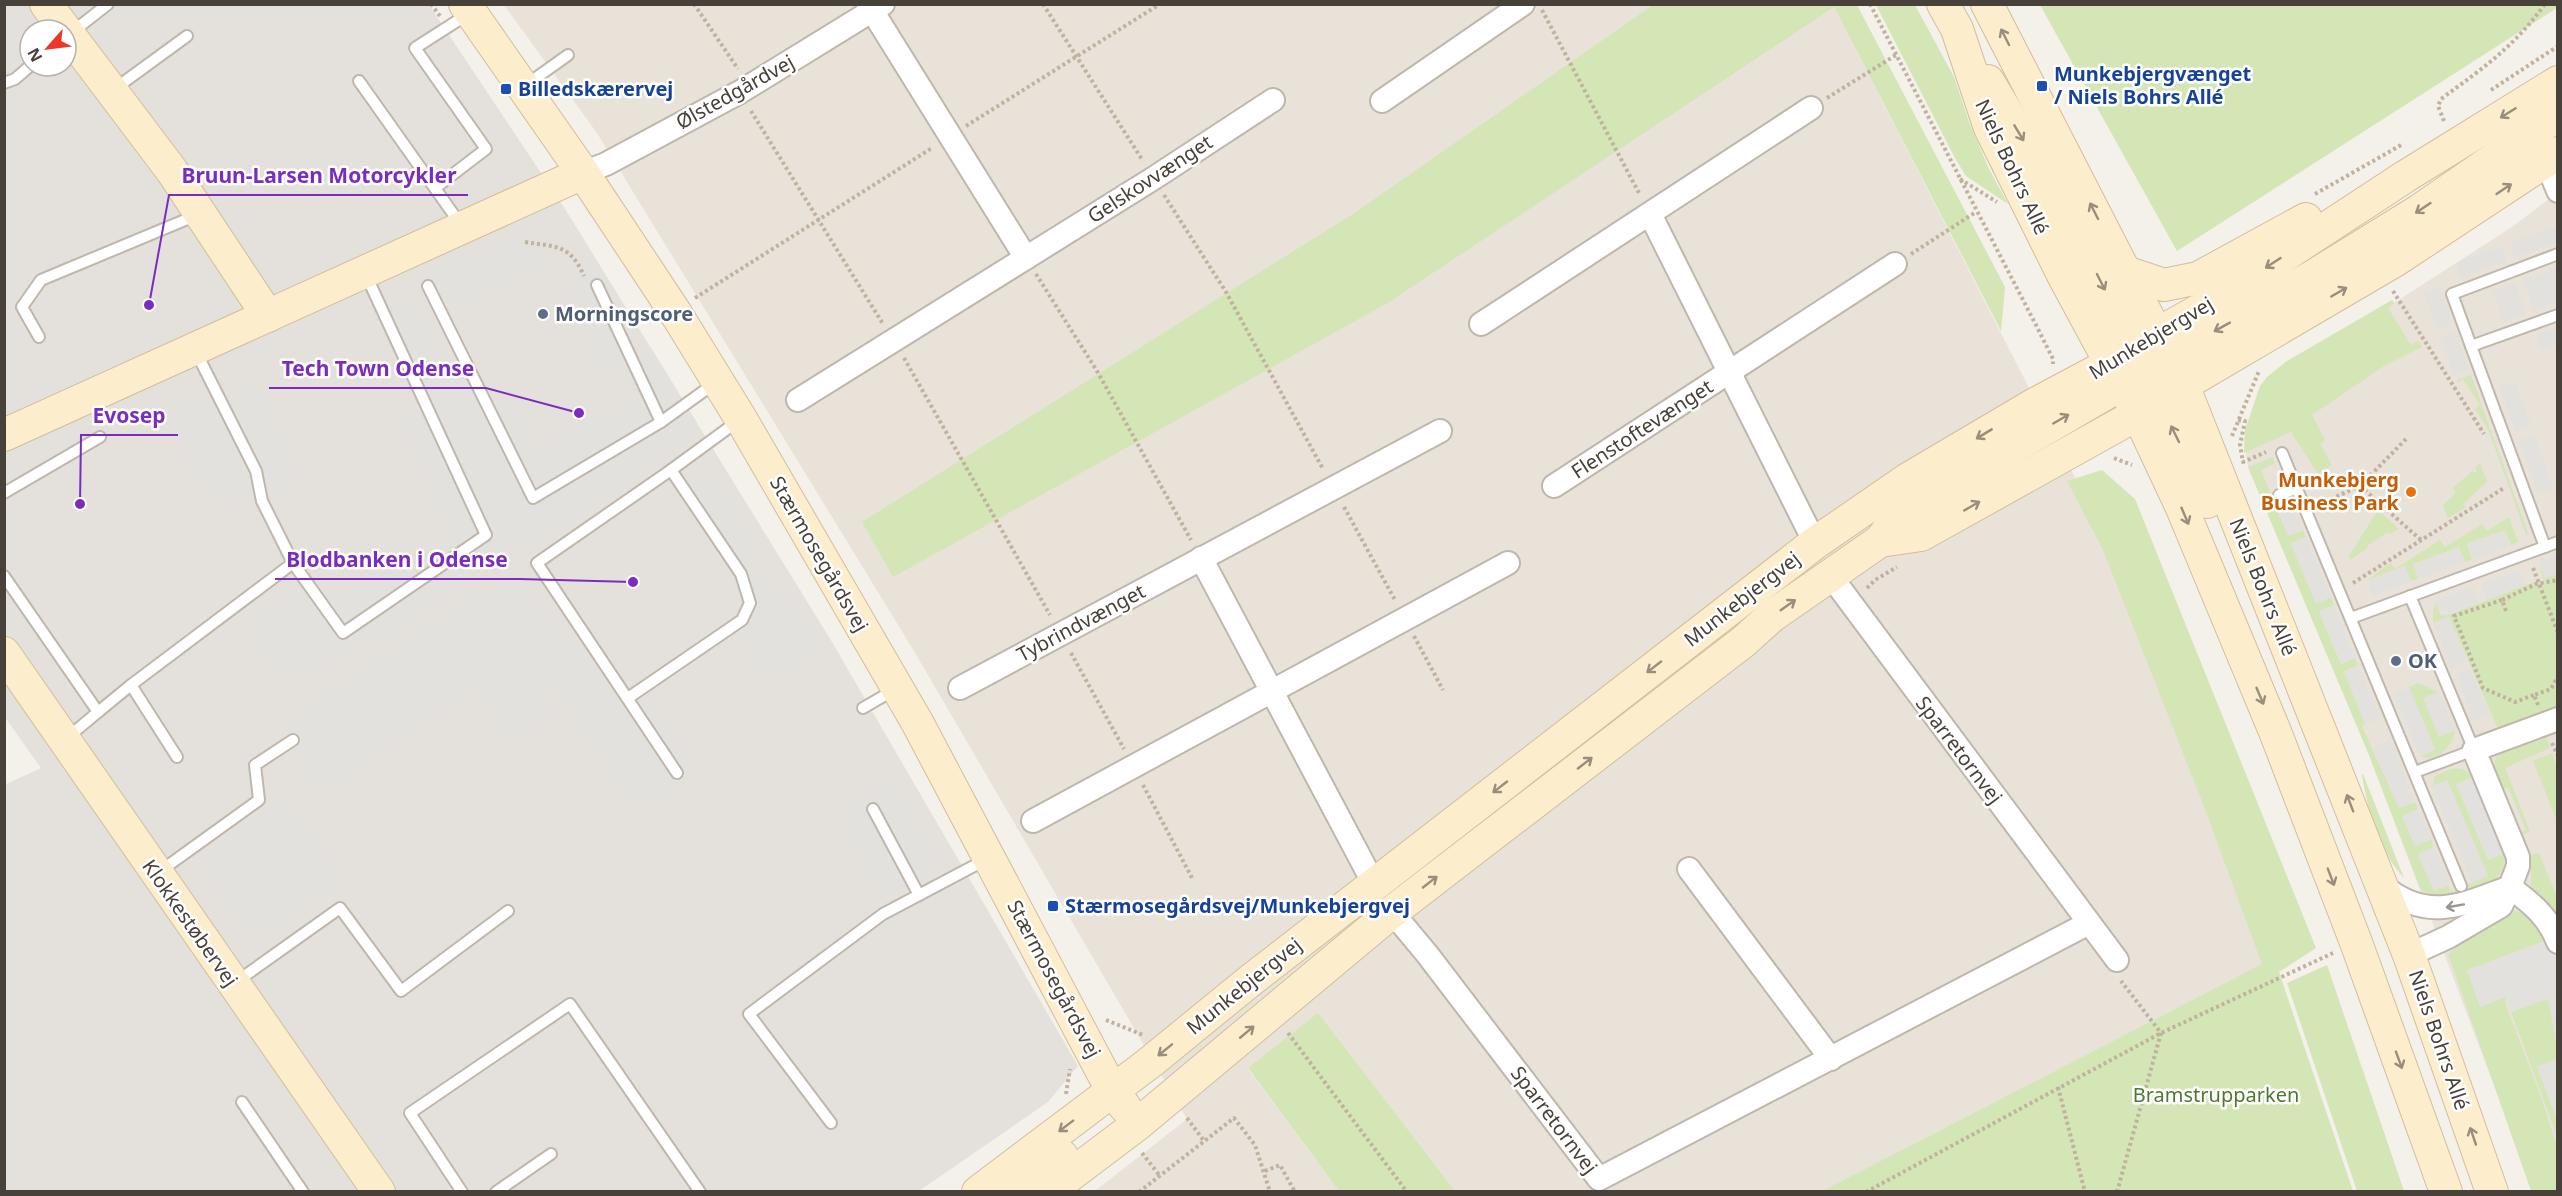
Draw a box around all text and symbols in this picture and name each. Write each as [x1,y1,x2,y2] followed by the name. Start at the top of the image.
[18,18,78,78] north arrow
[1998,29,2010,47] one-way arrow
[22,44,48,66] text: N
[671,48,799,135] street label: Ølstedgårdvej
[2054,60,2251,110] place label: Munkebjergvænget / Niels Bohrs Allé
[518,75,673,102] place label: Billedskærervej
[2035,79,2049,93] marker: Munkebjergvænget / Niels Bohrs Allé
[499,82,513,96] marker: Billedskærervej
[1969,95,2056,239] street label: Niels Bohrs Allé
[2500,108,2517,120] one-way arrow
[2013,124,2025,141] one-way arrow
[1082,128,1217,229] street label: Gelskovvænget
[169,156,468,195] callout: Bruun-Larsen Motorcykler
[181,161,457,189] text: Bruun-Larsen Motorcykler
[2495,183,2512,195] one-way arrow
[2087,202,2099,220] one-way arrow
[2415,202,2432,214] one-way arrow
[2265,257,2281,269] one-way arrow
[2096,273,2107,291] one-way arrow
[2330,286,2347,298] one-way arrow
[2084,290,2218,385] street label: Munkebjergvej
[555,300,693,327] place label: Morningscore
[536,307,550,321] marker: Morningscore
[2214,321,2231,333] one-way arrow
[269,349,486,388] callout: Tech Town Odense
[282,354,474,382] text: Tech Town Odense
[1566,373,1718,484] street label: Flenstoftevænget
[81,396,178,435] callout: Evosep
[92,401,166,429] text: Evosep
[2052,413,2069,425] one-way arrow
[2168,425,2180,443] one-way arrow
[1976,428,1993,440] one-way arrow
[2261,466,2400,516] place label: Munkebjerg Business Park
[764,471,875,636] street label: Stærmosegårdsvej
[2404,485,2418,499] marker: Munkebjerg Business Park
[1963,500,1980,512] one-way arrow
[2180,506,2191,524] one-way arrow
[2224,514,2303,660] street label: Niels Bohrs Allé
[275,540,520,579] callout: Blodbanken i Odense
[286,545,508,573] text: Blodbanken i Odense
[1678,545,1805,653] street label: Munkebjergvej
[1012,577,1150,668] street label: Tybrindvænget
[1780,598,1796,611] one-way arrow
[2408,647,2438,674] place label: OK
[2389,654,2403,668] marker: OK
[1646,661,1662,674] one-way arrow
[2255,686,2266,704] one-way arrow
[1910,690,2009,809] street label: Sparretornvej
[1577,757,1593,770] one-way arrow
[1492,780,1508,793] one-way arrow
[2344,794,2355,812] one-way arrow
[136,854,244,992] street label: Klokkestøbervej
[2326,868,2337,886] one-way arrow
[1422,876,1438,889] one-way arrow
[1065,892,1410,919] place label: Stærmosegårdsvej/Munkebjergvej
[1001,895,1108,1062] street label: Stærmosegårdsvej
[1046,899,1060,913] marker: Stærmosegårdsvej/Munkebjergvej
[2446,901,2466,912] one-way arrow
[1181,931,1307,1040] street label: Munkebjergvej
[2403,966,2476,1113] street label: Niels Bohrs Allé
[1239,1025,1254,1039] one-way arrow
[1158,1043,1173,1057] one-way arrow
[2395,1050,2406,1069] one-way arrow
[1505,1060,1604,1179] street label: Sparretornvej
[2133,1081,2299,1108] park label: Bramstrupparken
[1058,1119,1074,1132] one-way arrow
[2466,1127,2477,1146] one-way arrow

